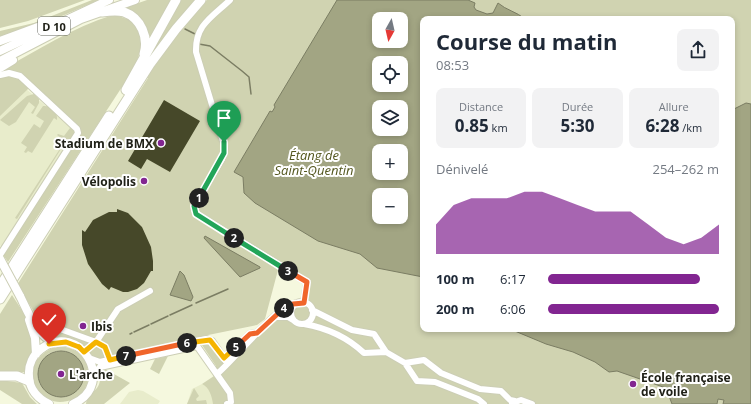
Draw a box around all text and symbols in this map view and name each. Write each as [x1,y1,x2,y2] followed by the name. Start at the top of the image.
[372,12,408,48] north arrow
[372,12,408,224] map controls
[38,17,70,35] road number: D 10
[436,26,617,56] text: Course du matin
[677,29,719,71] button: share
[372,56,408,92] button: locate
[436,56,469,74] text: 08:53
[459,99,503,114] text: Distance
[562,99,593,114] text: Durée
[659,99,689,114] text: Allure
[372,100,408,136] button: layers
[207,101,241,142] pin
[213,107,235,129] icon: arrive
[455,114,489,137] text: 0.85
[560,114,595,137] text: 5:30
[645,114,679,137] text: 6:28
[489,120,508,135] text: km
[679,120,702,135] text: /km
[55,135,153,152] place label: Stadium de BMX
[156,138,166,148] marker: Stadium de BMX
[372,144,408,180] button: +
[275,146,353,179] water label: Étang de Saint-Quentin
[436,160,488,178] text: Dénivelé
[652,160,719,178] text: 254–262 m
[82,173,136,190] place label: Vélopolis
[139,176,149,186] marker: Vélopolis
[189,188,209,208] pin: 1
[372,188,408,224] button: −
[196,190,202,205] text: 1
[224,228,244,248] pin: 2
[231,230,237,245] text: 2
[278,261,298,281] pin: 3
[285,263,291,278] text: 3
[436,270,474,288] text: 100 m
[500,270,526,288] text: 6:17
[274,298,294,318] pin: 4
[281,300,287,315] text: 4
[436,300,474,318] text: 200 m
[500,300,526,318] text: 6:06
[32,303,66,344] pin
[38,309,60,331] icon: check
[91,318,112,335] place label: Ibis
[78,321,88,331] marker: Ibis
[177,333,197,353] pin: 6
[184,335,190,350] text: 6
[226,337,246,357] pin: 5
[233,339,239,354] text: 5
[116,346,136,366] pin: 7
[123,348,129,363] text: 7
[69,366,113,383] place label: L'arche
[56,369,66,379] marker: L'arche
[641,369,731,400] place label: École française de voile
[628,379,638,389] marker: École française de voile

